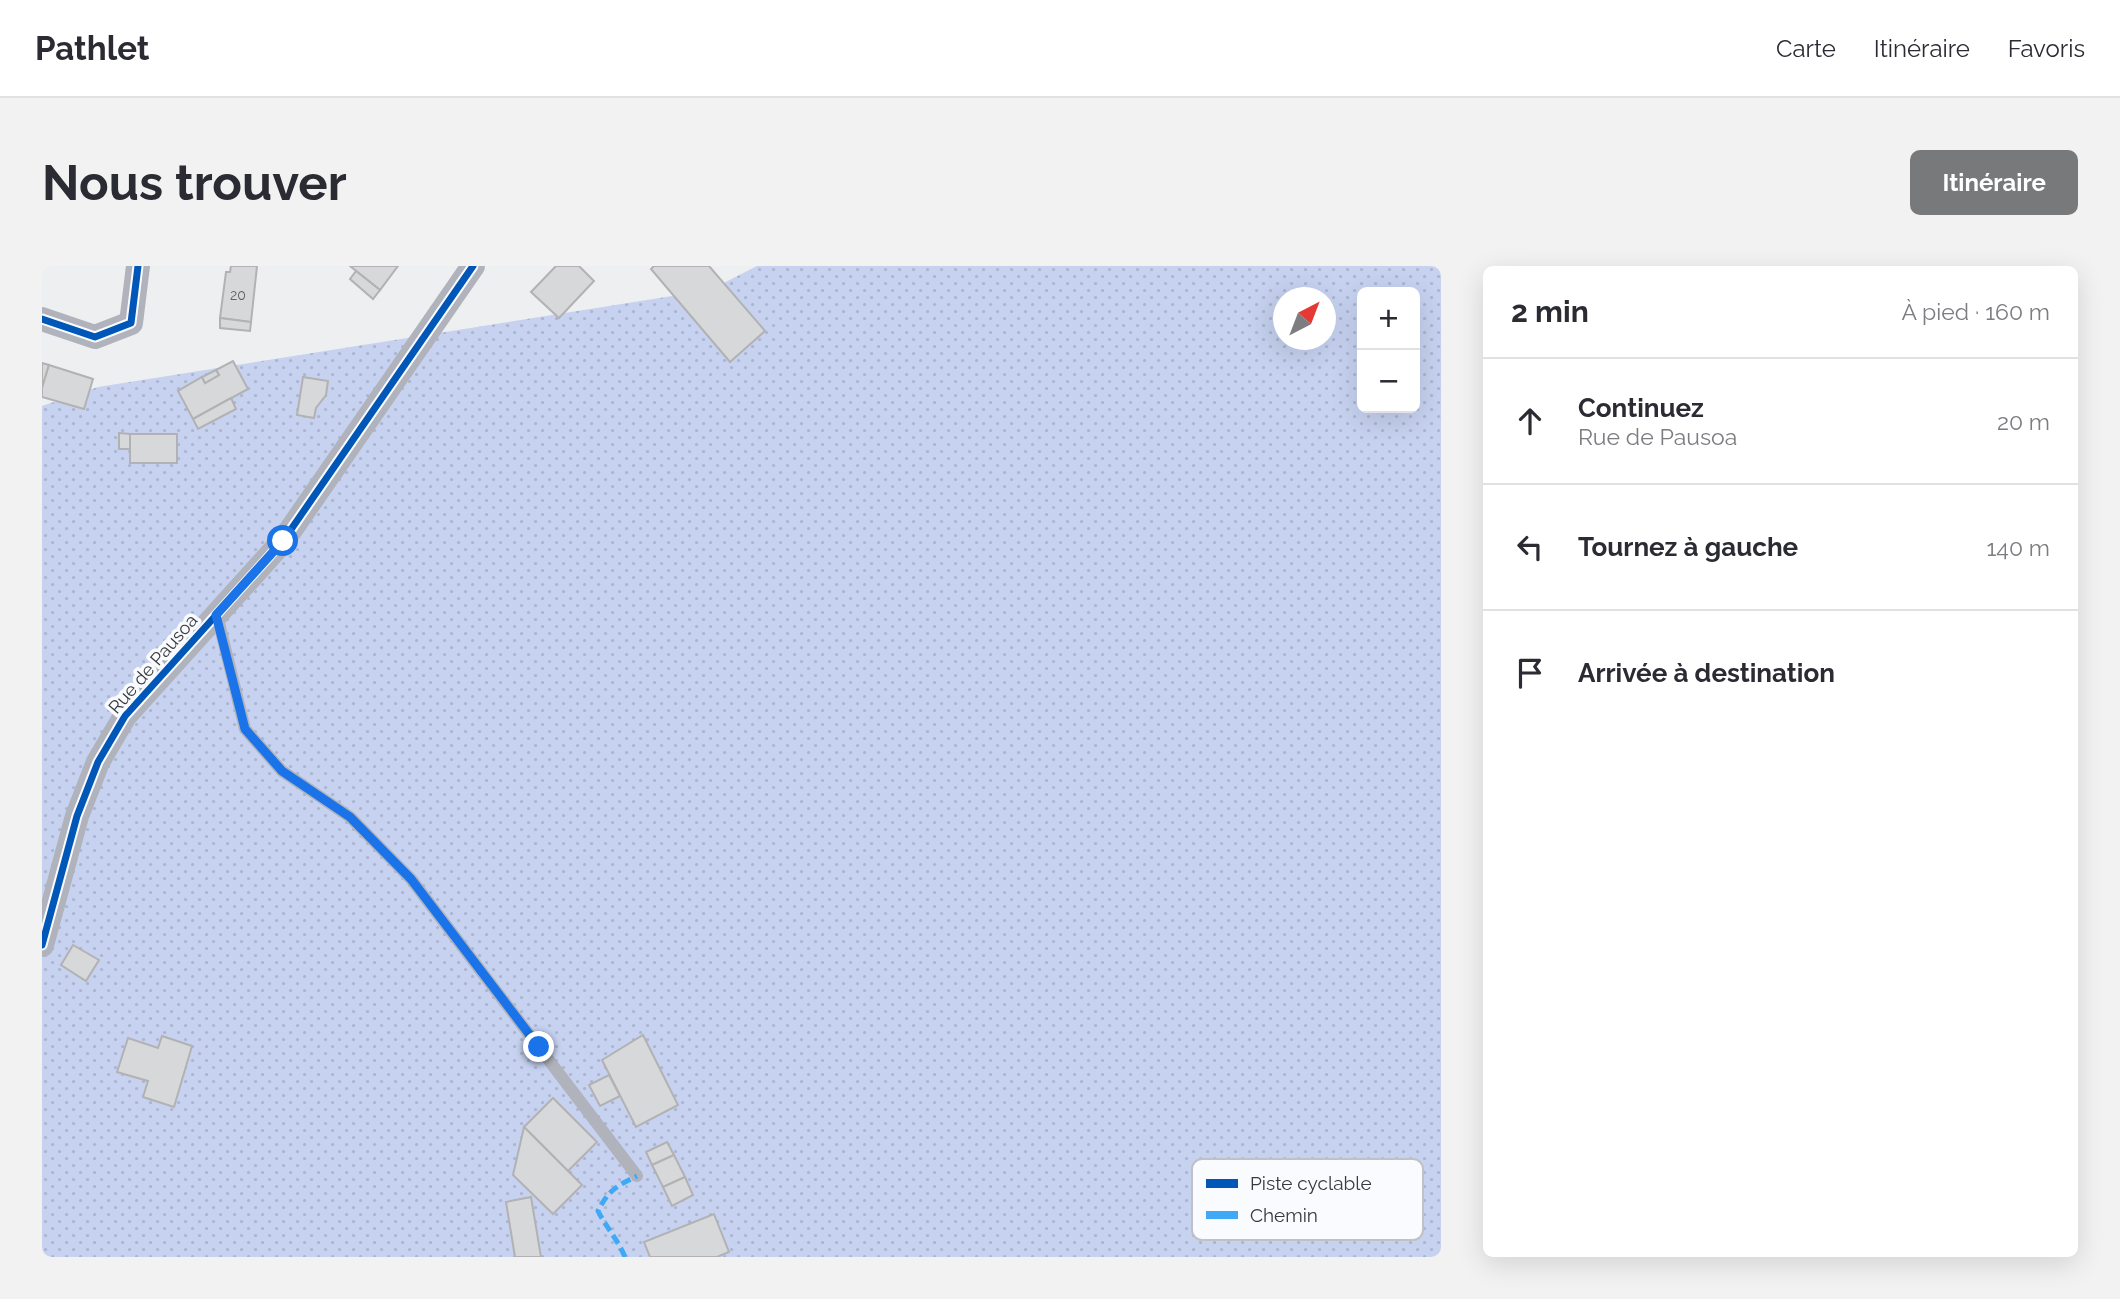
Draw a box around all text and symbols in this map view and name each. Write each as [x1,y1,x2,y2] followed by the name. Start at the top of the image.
[35,29,149,68] text: Pathlet
[1776,34,1836,63] text: Carte
[1874,34,1970,63] text: Itinéraire
[2008,34,2085,63] text: Favoris
[1910,150,2078,215] button: Itinéraire
[42,154,347,211] text: Nous trouver
[230,287,246,303] house number: 20
[1273,287,1336,350] north arrow
[1357,287,1420,413] map controls
[1357,287,1420,350] button: +
[1511,294,1589,329] text: 2 min
[1901,298,2050,325] text: À pied · 160 m
[1357,350,1420,413] button: −
[1578,393,1704,423] text: Continuez
[1511,402,1549,440] icon: ahead
[1997,408,2050,435] text: 20 m
[1578,423,1737,450] text: Rue de Pausoa
[267,525,298,556] route start
[1511,528,1549,566] icon: left
[1578,532,1798,562] text: Tournez à gauche
[1987,534,2050,561] text: 140 m
[104,610,201,718] street label: Rue de Pausoa
[1511,654,1549,692] icon: arrive
[1578,658,1835,688] text: Arrivée à destination
[523,1031,554,1062] route end
[1192,1159,1423,1240] legend
[1250,1172,1372,1194] text: Piste cyclable
[1250,1204,1318,1226] text: Chemin

